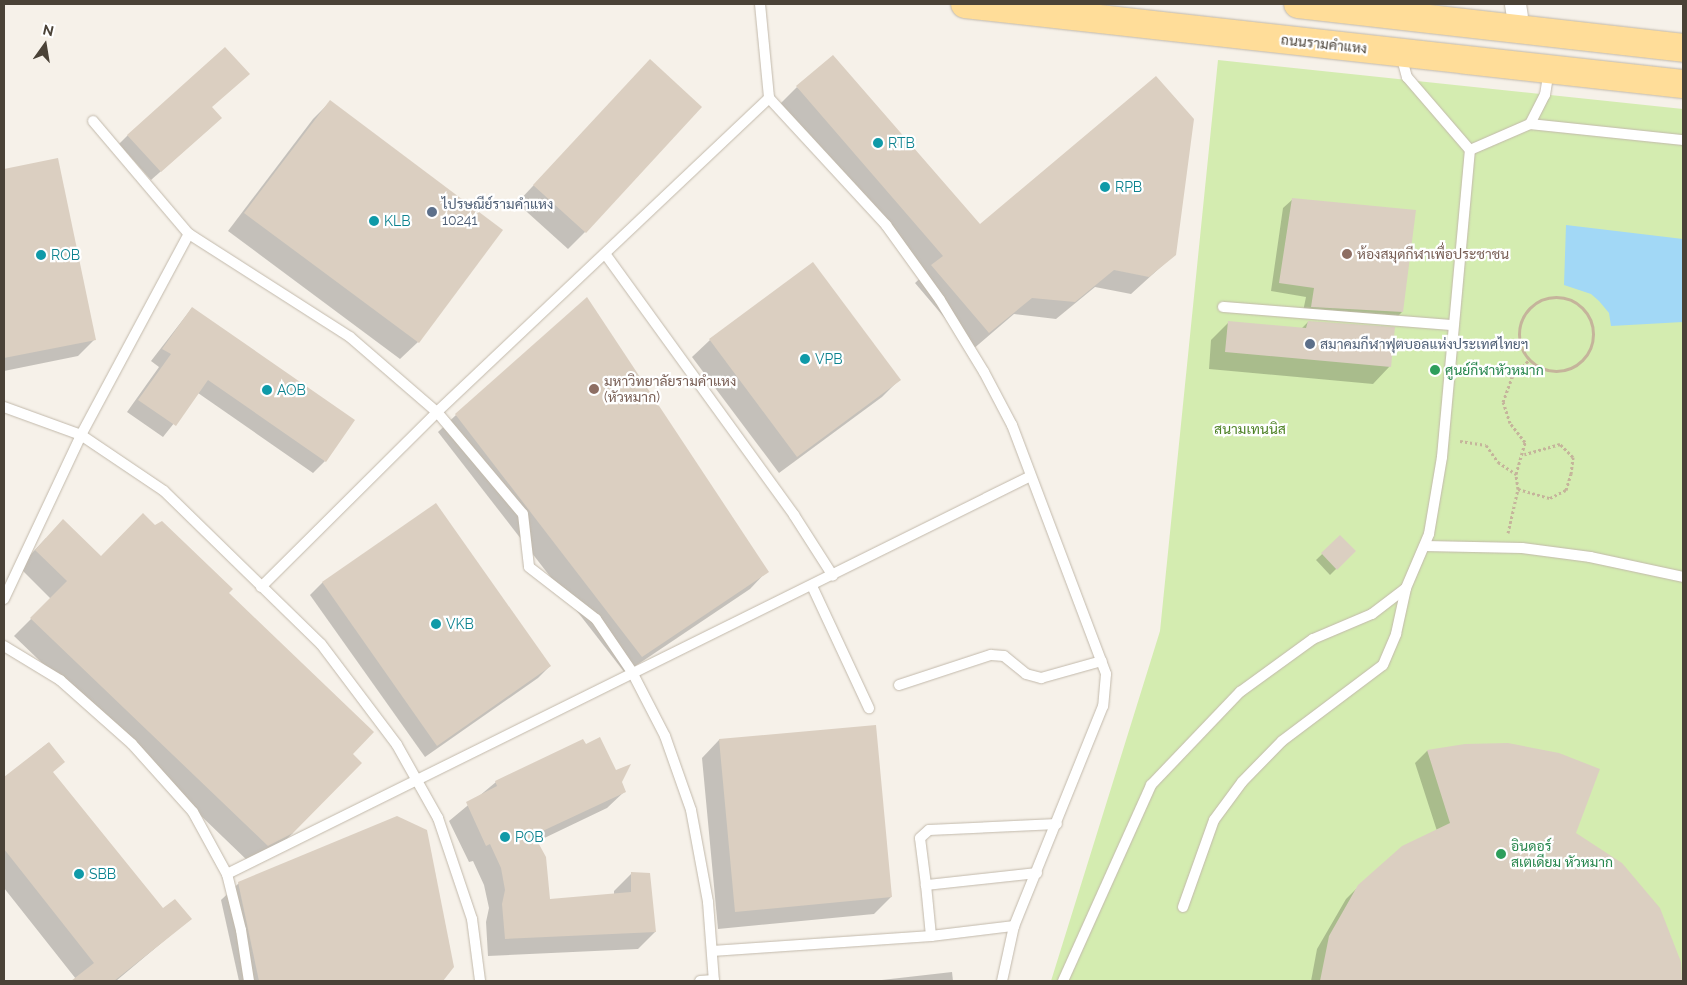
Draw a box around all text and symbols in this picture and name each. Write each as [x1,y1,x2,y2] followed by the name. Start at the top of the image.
[20,20,70,70] north arrow
[41,21,55,39] text: N
[1280,31,1368,57] street label: ถนนรามคำแหง
[888,135,915,151] place label: RTB
[872,137,884,149] marker: RTB
[1115,179,1142,195] place label: RPB
[1099,181,1111,193] marker: RPB
[442,196,553,228] place label: ไปรษณีย์รามคำแหง 10241
[426,206,438,218] marker: ไปรษณีย์รามคำแหง 10241
[384,213,410,229] place label: KLB
[368,215,380,227] marker: KLB
[1357,246,1509,262] place label: ห้องสมุดกีฬาเพื่อประชาชน
[51,247,80,263] place label: ROB
[1341,248,1353,260] marker: ห้องสมุดกีฬาเพื่อประชาชน
[35,249,47,261] marker: ROB
[1320,336,1528,352] place label: สมาคมกีฬาฟุตบอลแห่งประเทศไทยฯ
[1304,338,1316,350] marker: สมาคมกีฬาฟุตบอลแห่งประเทศไทยฯ
[815,351,843,367] place label: VPB
[799,353,811,365] marker: VPB
[1445,362,1544,378] place label: ศูนย์กีฬาหัวหมาก
[1429,364,1441,376] marker: ศูนย์กีฬาหัวหมาก
[604,373,736,406] place label: มหาวิทยาลัยรามคำแหง (หัวหมาก)
[277,382,306,398] place label: AOB
[588,383,600,395] marker: มหาวิทยาลัยรามคำแหง (หัวหมาก)
[261,384,273,396] marker: AOB
[1214,421,1286,437] park label: สนามเทนนิส
[446,616,474,632] place label: VKB
[430,618,442,630] marker: VKB
[515,829,544,845] place label: POB
[499,831,511,843] marker: POB
[1511,838,1613,870] place label: อินดอร์ สเตเดียม หัวหมาก
[1495,848,1507,860] marker: อินดอร์ สเตเดียม หัวหมาก
[89,866,116,882] place label: SBB
[73,868,85,880] marker: SBB

